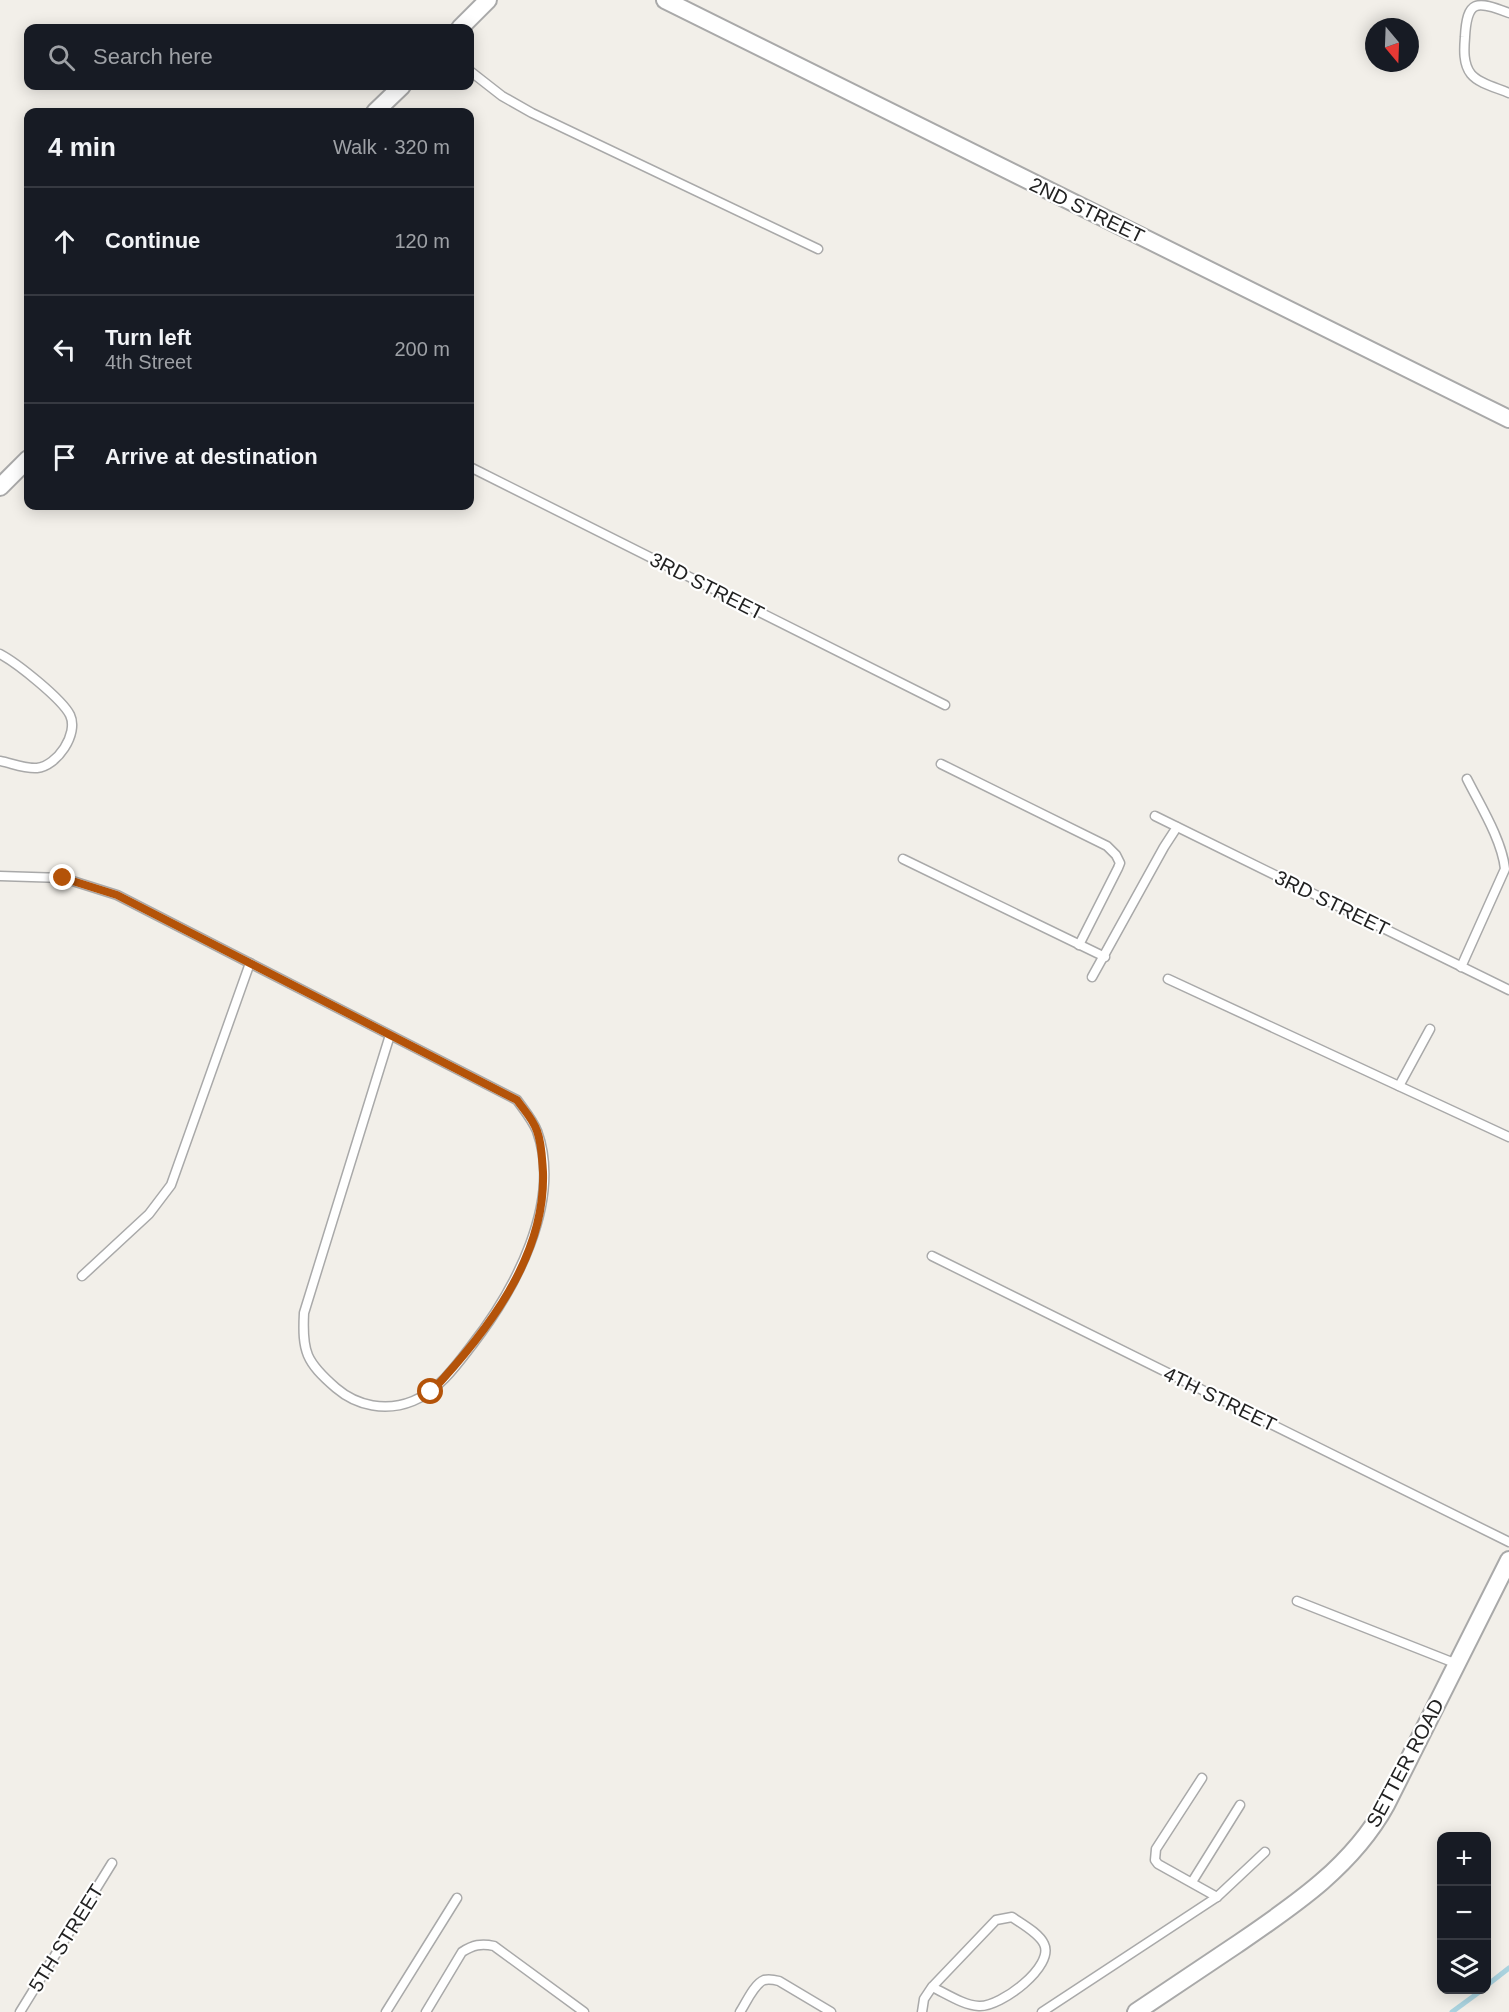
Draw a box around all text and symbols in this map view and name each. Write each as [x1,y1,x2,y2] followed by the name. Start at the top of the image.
[1365,18,1419,72] north arrow
[24,24,474,90] search box
[45,41,78,74] icon: search
[93,44,213,69] text: Search here
[48,132,116,162] text: 4 min
[333,136,450,158] text: Walk · 320 m
[1026,173,1148,247] street label: 2ND STREET
[48,225,81,258] icon: ahead
[105,228,200,253] text: Continue
[394,230,450,252] text: 120 m
[105,325,191,350] text: Turn left
[48,333,81,366] icon: left
[394,338,450,360] text: 200 m
[105,351,192,373] text: 4th Street
[48,441,81,474] icon: arrive
[105,444,318,469] text: Arrive at destination
[647,548,767,624] street label: 3RD STREET
[49,864,75,890] route end
[1271,866,1393,940] street label: 3RD STREET
[1160,1362,1280,1436] street label: 4TH STREET
[417,1378,443,1404] route start
[1362,1695,1448,1831] street label: SETTER ROAD
[1437,1832,1491,1994] map controls
[1437,1832,1491,1886] button: +
[24,1880,108,1996] street label: 5TH STREET
[1437,1886,1491,1940] button: −
[1437,1940,1491,1994] button: layers

